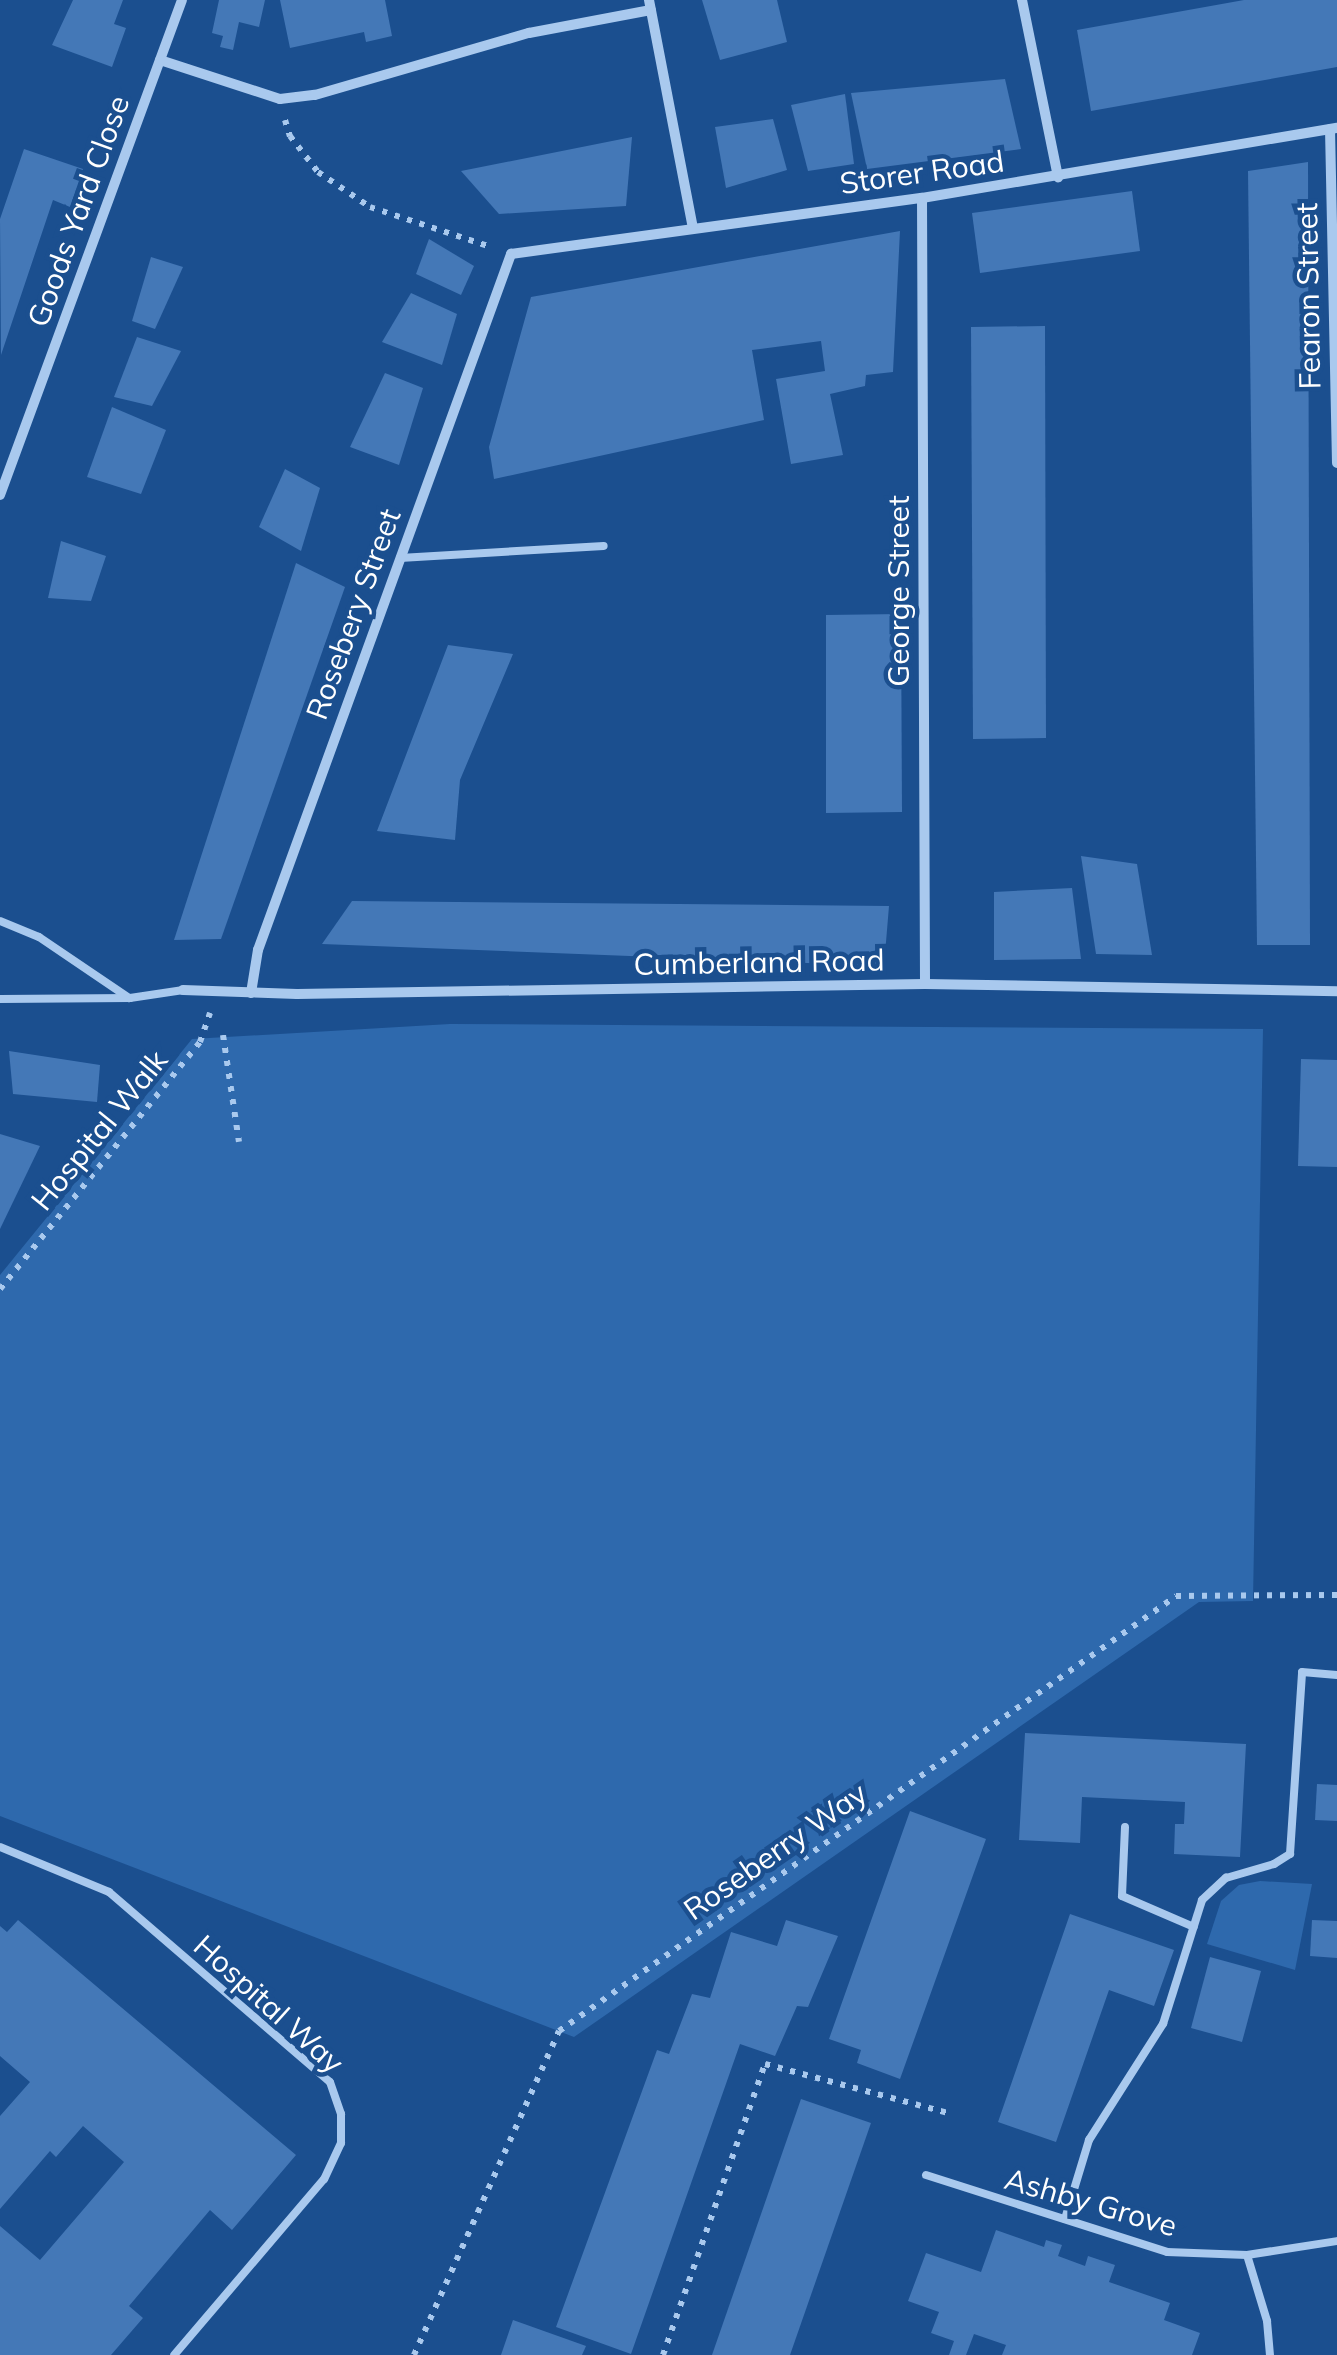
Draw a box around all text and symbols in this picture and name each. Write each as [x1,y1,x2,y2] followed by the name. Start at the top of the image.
[19,91,137,331] street label: Goods Yard Close
[838,143,1006,201] street label: Storer Road
[1288,202,1328,390] street label: Fearon Street
[880,495,916,687] street label: George Street
[298,504,408,724] street label: Rosebery Street
[633,942,885,982] street label: Cumberland Road
[23,1043,175,1217] street label: Hospital Walk
[677,1775,873,1927] street label: Roseberry Way
[187,1927,351,2081] street label: Hospital Way
[1001,2160,1181,2244] street label: Ashby Grove

